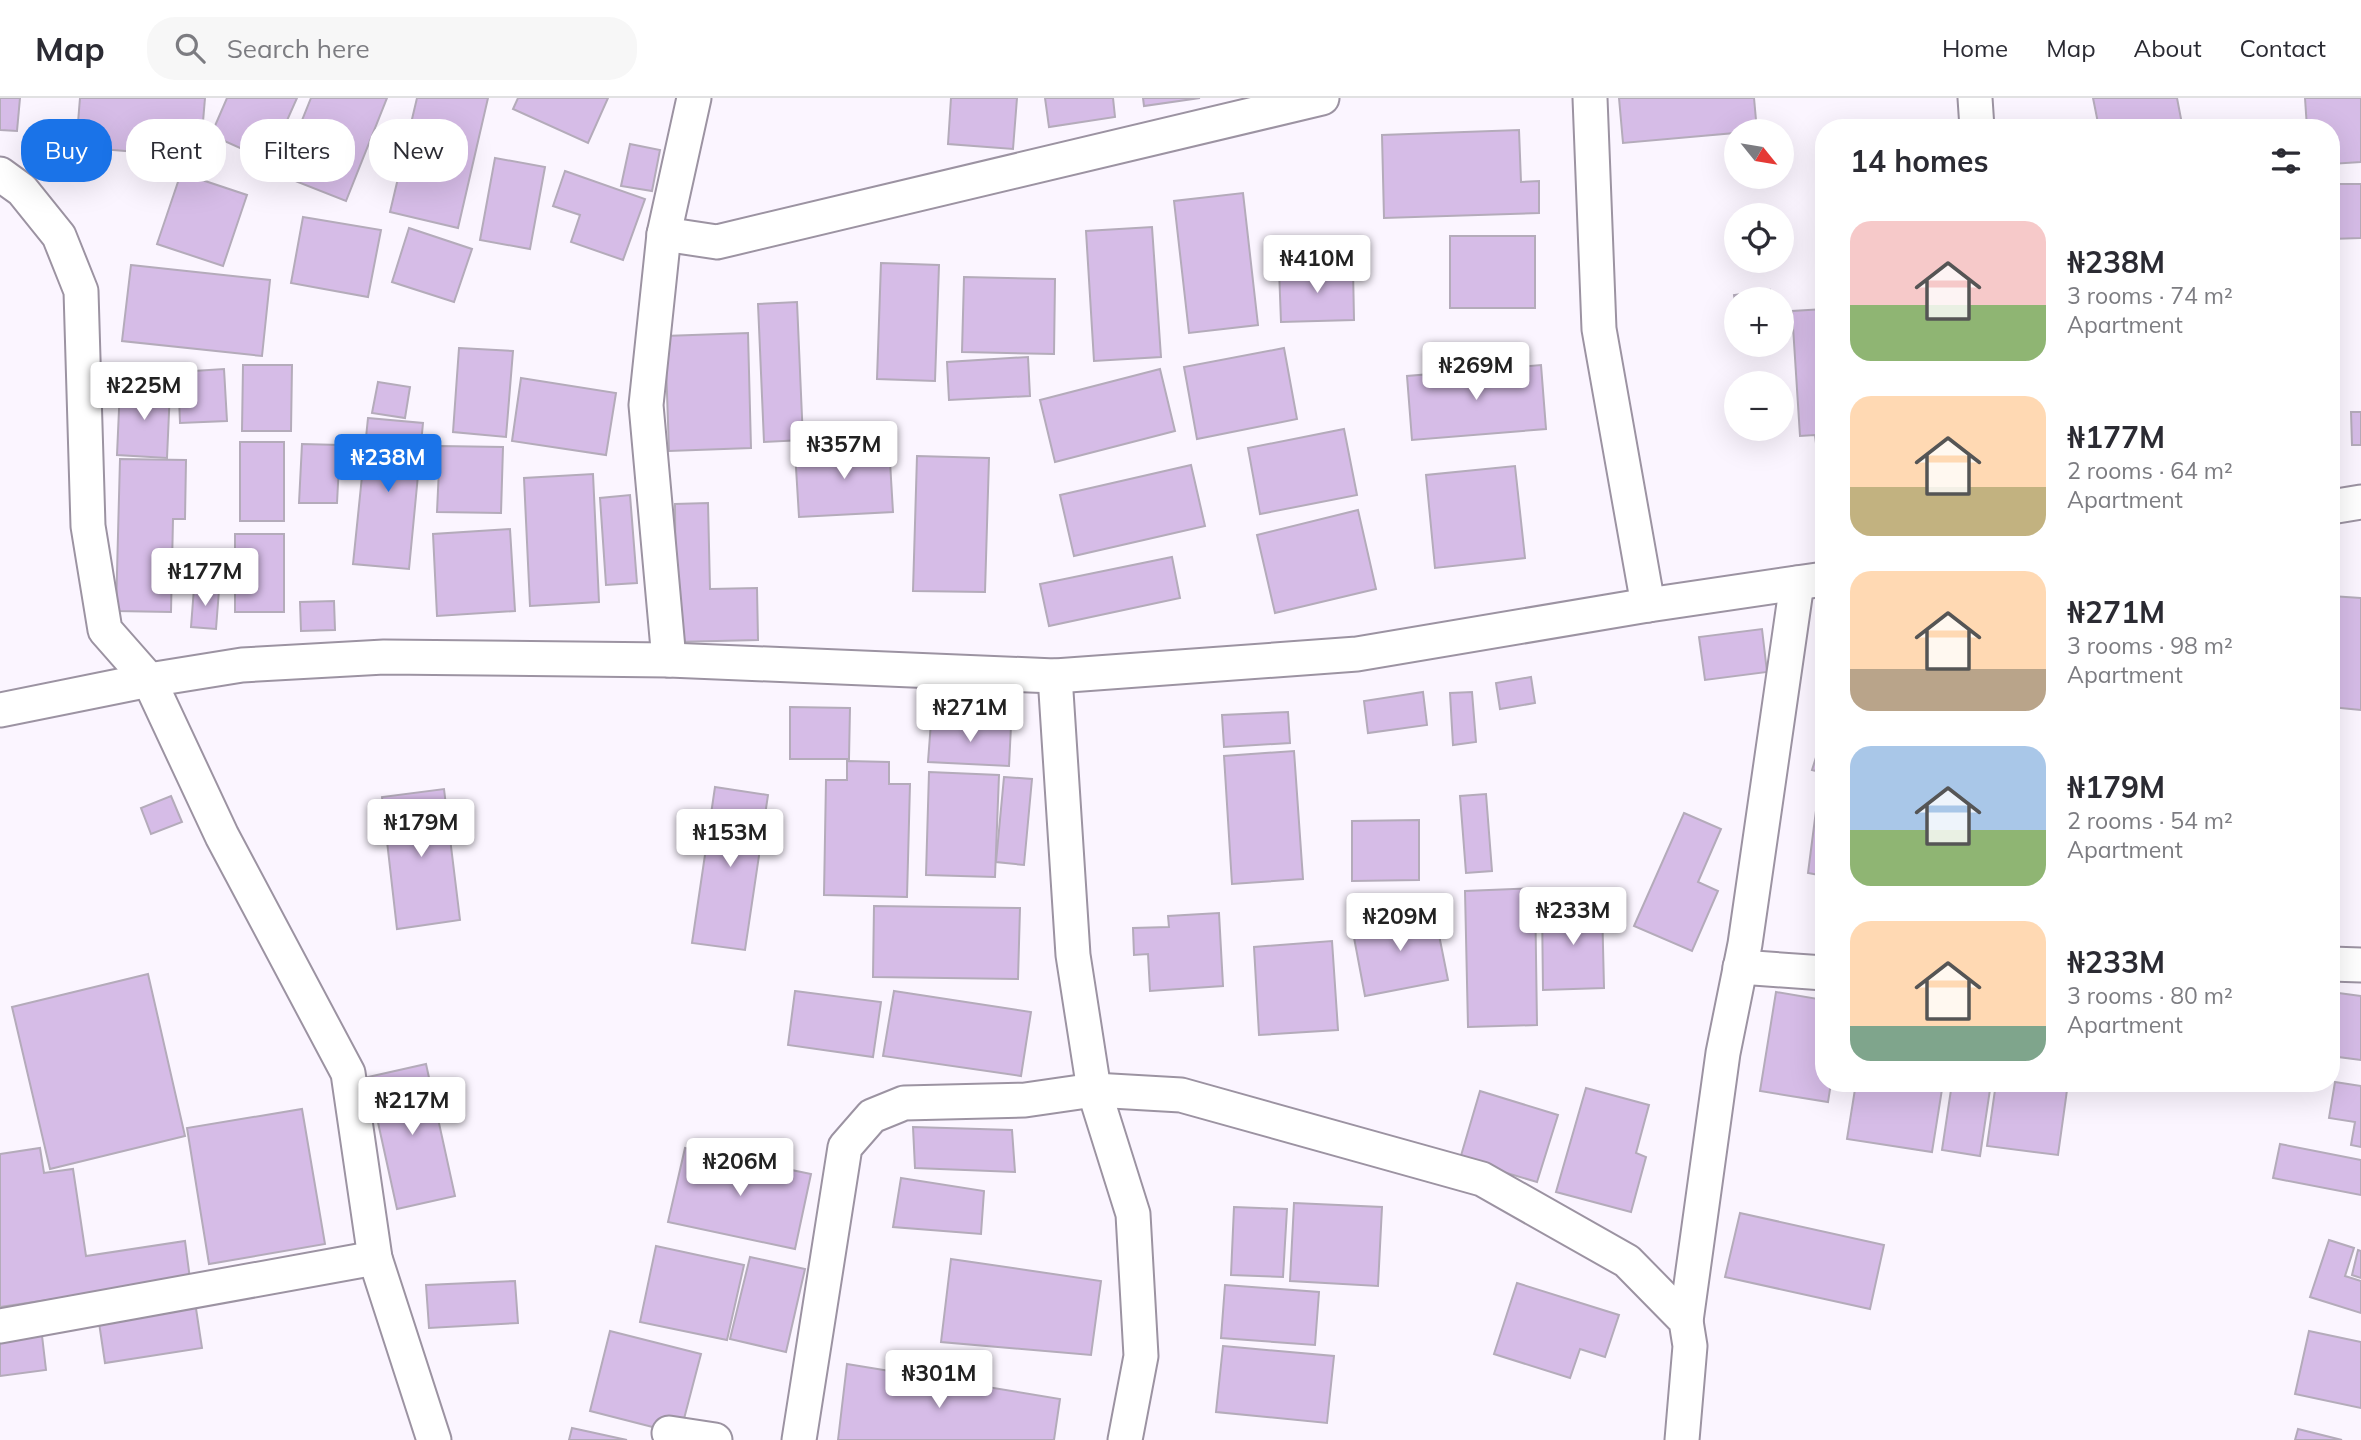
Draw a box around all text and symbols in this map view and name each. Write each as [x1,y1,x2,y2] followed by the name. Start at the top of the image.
[147,17,637,80] search box
[35,28,105,69] text: Map
[171,29,209,67] icon: search
[227,32,370,65] text: Search here
[1942,33,2008,63] text: Home
[2046,33,2096,63] text: Map
[2134,33,2202,63] text: About
[2240,33,2326,63] text: Contact
[21,119,112,182] chip: Buy
[126,119,226,182] chip: Rent
[240,119,355,182] chip: Filters
[369,119,468,182] chip: New
[1724,119,1794,189] north arrow
[1724,119,1794,441] map controls
[1850,142,1989,180] text: 14 homes
[2267,142,2305,180] icon: filters
[1724,203,1794,273] button: locate
[1268,236,1366,295] pin: ₦410M
[1279,243,1355,272] text: ₦410M
[2067,243,2165,281] text: ₦238M
[1906,249,1990,333] icon: home
[2067,281,2233,310] text: 3 rooms · 74 m²
[1724,287,1794,357] button: +
[2067,310,2183,339] text: Apartment
[1427,342,1525,402] pin: ₦269M
[1438,350,1514,379] text: ₦269M
[95,362,193,422] pin: ₦225M
[106,370,182,399] text: ₦225M
[1724,371,1794,441] button: −
[2067,418,2165,456] text: ₦177M
[795,422,893,481] pin: ₦357M
[1906,424,1990,508] icon: home
[806,429,882,458] text: ₦357M
[339,434,437,494] pin: ₦238M
[350,442,426,471] text: ₦238M
[2067,456,2233,485] text: 2 rooms · 64 m²
[2067,485,2183,514] text: Apartment
[156,548,254,608] pin: ₦177M
[167,556,243,585] text: ₦177M
[2067,593,2165,631] text: ₦271M
[1906,599,1990,683] icon: home
[2067,631,2233,660] text: 3 rooms · 98 m²
[2067,660,2183,689] text: Apartment
[921,684,1019,744] pin: ₦271M
[932,692,1008,721] text: ₦271M
[2067,768,2165,806] text: ₦179M
[1906,774,1990,858] icon: home
[372,800,470,859] pin: ₦179M
[2067,806,2233,835] text: 2 rooms · 54 m²
[383,807,459,836] text: ₦179M
[681,810,779,869] pin: ₦153M
[692,817,768,846] text: ₦153M
[2067,835,2183,864] text: Apartment
[1524,888,1622,947] pin: ₦233M
[1351,894,1449,953] pin: ₦209M
[1535,895,1611,924] text: ₦233M
[1362,901,1438,930] text: ₦209M
[2067,943,2165,981] text: ₦233M
[1906,949,1990,1033] icon: home
[2067,981,2233,1010] text: 3 rooms · 80 m²
[2067,1010,2183,1039] text: Apartment
[363,1077,461,1137] pin: ₦217M
[374,1085,450,1114] text: ₦217M
[691,1138,789,1198] pin: ₦206M
[702,1146,778,1175] text: ₦206M
[890,1350,988,1410] pin: ₦301M
[901,1358,977,1387] text: ₦301M

